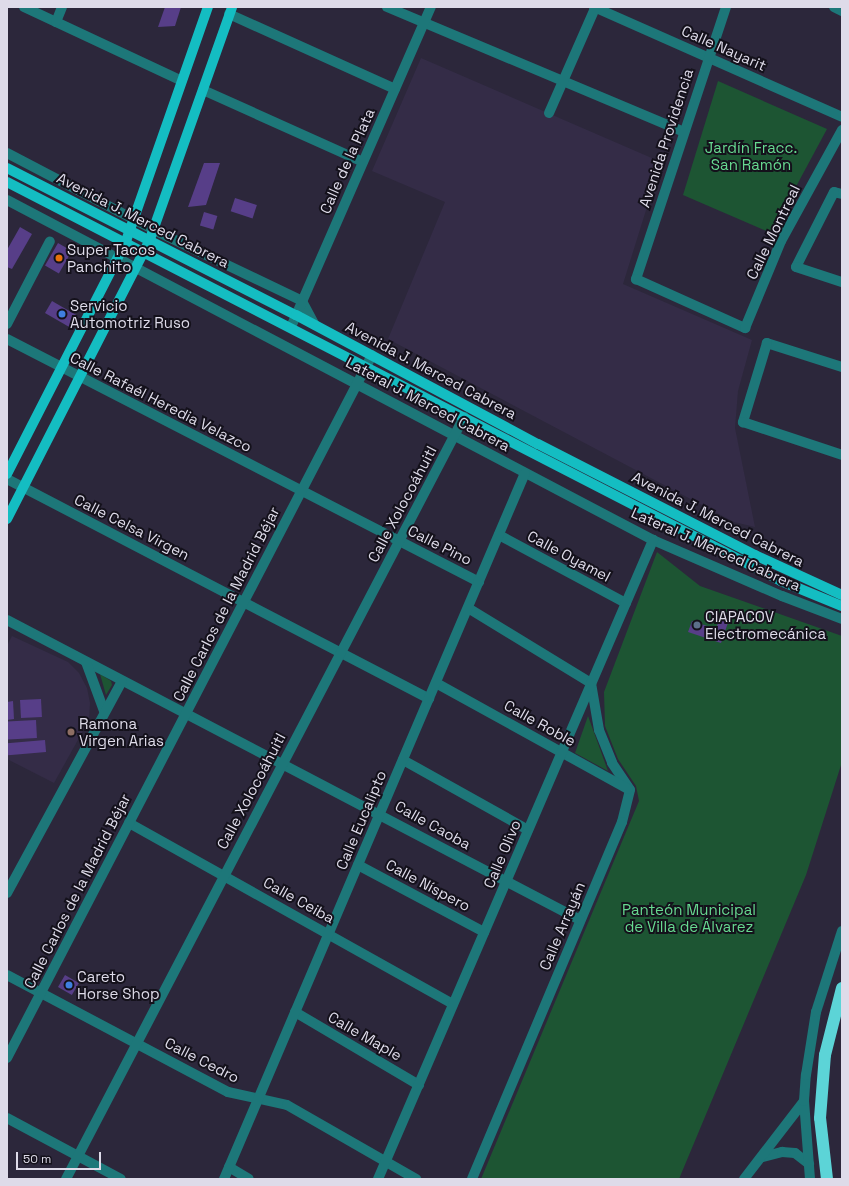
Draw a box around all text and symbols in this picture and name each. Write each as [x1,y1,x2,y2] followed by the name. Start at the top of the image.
[679,21,769,75] street label: Calle Nayarit
[635,66,697,210] street label: Avenida Providencia
[316,106,378,216] street label: Calle de la Plata
[705,138,797,173] park label: Jardín Fracc. San Ramón
[54,169,232,271] street label: Avenida J. Merced Cabrera
[742,182,804,282] street label: Calle Montreal
[67,240,156,275] place label: Super Tacos Panchito
[54,253,64,263] marker: Super Tacos Panchito
[70,296,190,331] place label: Servicio Automotriz Ruso
[57,309,67,319] marker: Servicio Automotriz Ruso
[342,317,520,423] street label: Avenida J. Merced Cabrera
[67,348,255,456] street label: Calle Rafaél Heredia Velazco
[343,353,513,455] street label: Lateral J. Merced Cabrera
[364,443,440,565] street label: Calle Xolocoáhuitl
[629,468,807,570] street label: Avenida J. Merced Cabrera
[71,490,193,564] street label: Calle Celsa Virgen
[628,503,804,595] street label: Lateral J. Merced Cabrera
[169,504,283,704] street label: Calle Carlos de la Madrid Béjar
[405,521,475,569] street label: Calle Pino
[524,527,614,585] street label: Calle Oyamel
[705,607,826,642] place label: CIAPACOV Electromecánica
[692,620,702,630] marker: CIAPACOV Electromecánica
[501,696,579,750] street label: Calle Roble
[79,714,164,749] place label: Ramona Virgen Arias
[66,727,76,737] marker: Ramona Virgen Arias
[213,730,289,852] street label: Calle Xolocoáhuitl
[332,768,390,872] street label: Calle Eucalipto
[20,791,134,991] street label: Calle Carlos de la Madrid Béjar
[392,797,474,853] street label: Calle Caoba
[479,817,525,891] street label: Calle Olivo
[383,855,473,915] street label: Calle Níspero
[260,873,338,927] street label: Calle Ceiba
[535,879,589,973] street label: Calle Arrayán
[622,900,756,935] park label: Panteón Municipal de Villa de Álvarez
[77,967,160,1002] place label: Careto Horse Shop
[64,980,74,990] marker: Careto Horse Shop
[325,1008,405,1064] street label: Calle Maple
[162,1034,242,1086] street label: Calle Cedro
[18,1144,103,1170] scale bar
[23,1151,51,1167] text: 50 m

